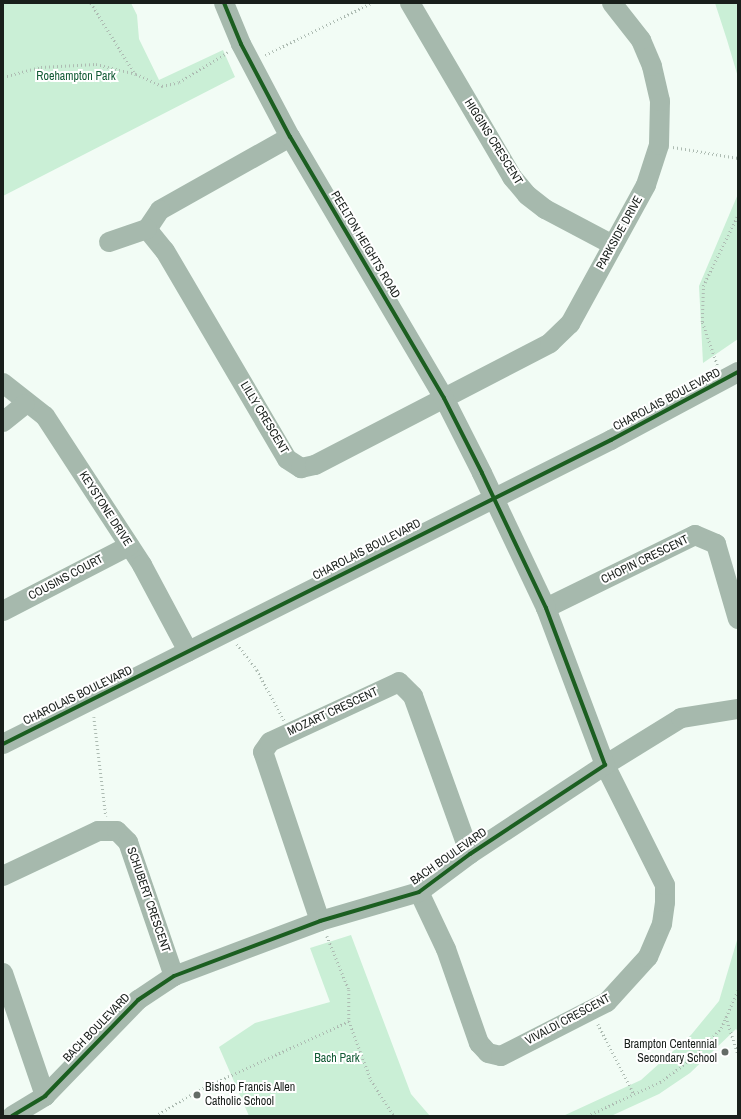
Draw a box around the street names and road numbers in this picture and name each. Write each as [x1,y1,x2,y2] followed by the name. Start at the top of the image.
[461,96,525,188] street label: HIGGINS CRESCENT
[327,189,403,301] street label: PEELTON HEIGHTS ROAD
[594,194,646,272] street label: PARKSIDE DRIVE
[611,366,723,434] street label: CHAROLAIS BOULEVARD
[237,379,291,457] street label: LILLY CRESCENT
[75,469,135,549] street label: KEYSTONE DRIVE
[310,516,424,584] street label: CHAROLAIS BOULEVARD
[599,533,691,587] street label: CHOPIN CRESCENT
[26,552,106,604] street label: COUSINS COURT
[21,663,135,729] street label: CHAROLAIS BOULEVARD
[285,685,381,739] street label: MOZART CRESCENT
[408,825,490,889] street label: BACH BOULEVARD
[123,845,173,955] street label: SCHUBERT CRESCENT
[61,991,133,1065] street label: BACH BOULEVARD
[523,992,613,1048] street label: VIVALDI CRESCENT

